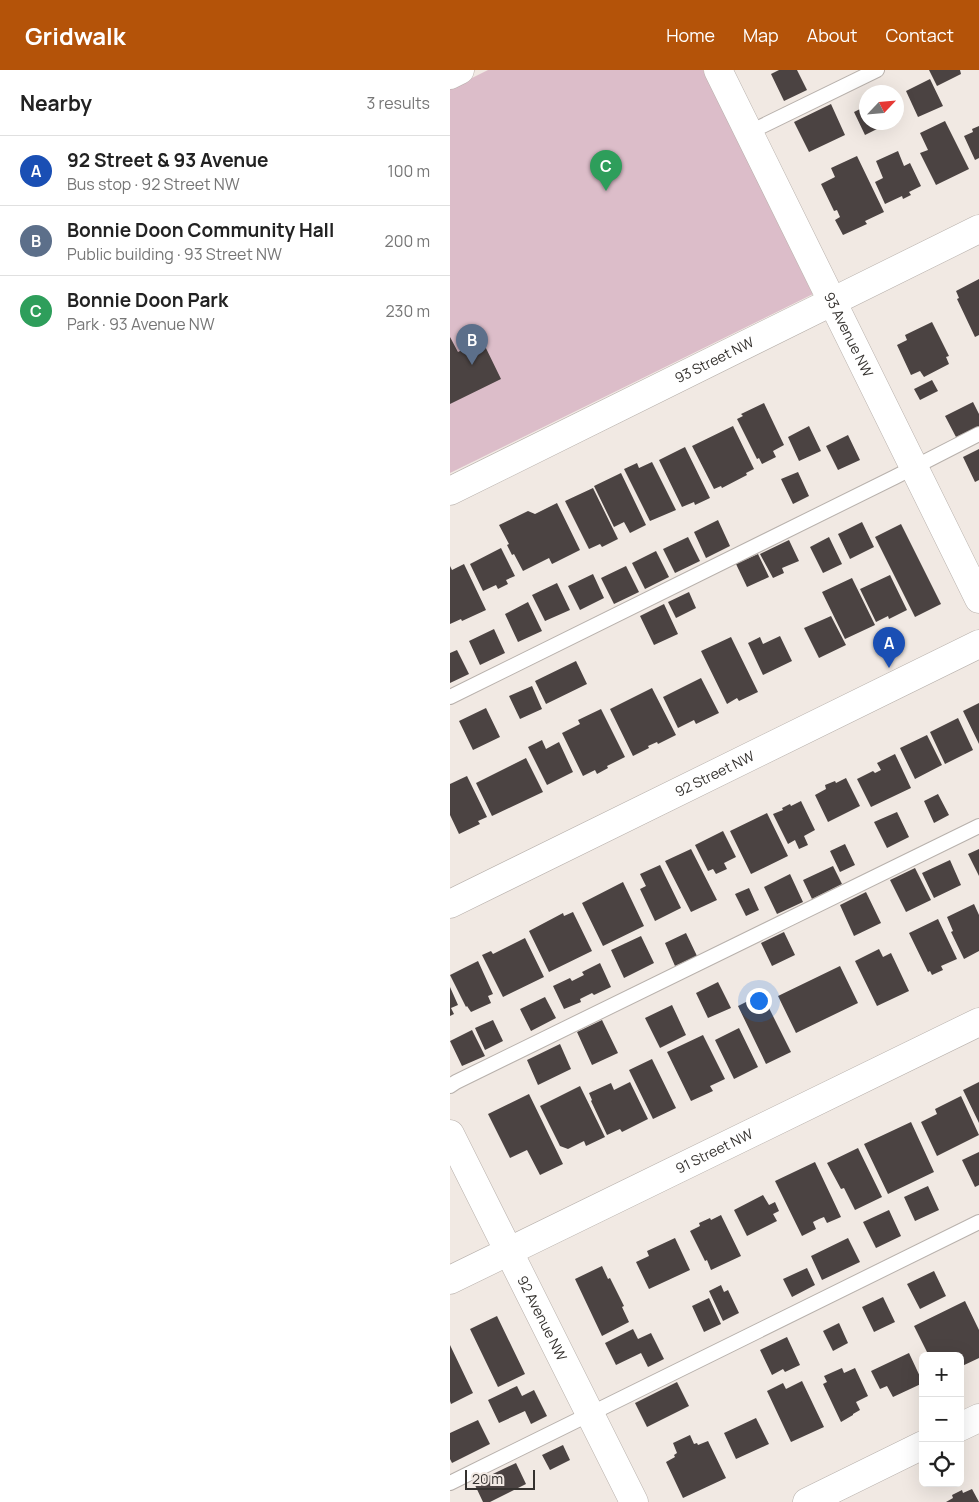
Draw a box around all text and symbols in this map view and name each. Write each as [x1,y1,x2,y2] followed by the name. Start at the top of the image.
[25,19,126,52] text: Gridwalk
[666,23,715,47] text: Home
[743,23,779,47] text: Map
[807,23,857,47] text: About
[885,23,954,47] text: Contact
[859,85,904,130] north arrow
[20,89,92,117] text: Nearby
[367,92,430,114] text: 3 results
[67,147,269,173] text: 92 Street & 93 Avenue
[590,150,622,191] pin: C
[31,160,41,182] text: A
[387,160,430,182] text: 100 m
[67,173,240,195] text: Bus stop · 92 Street NW
[67,217,334,243] text: Bonnie Doon Community Hall
[31,230,41,252] text: B
[385,230,430,252] text: 200 m
[67,243,282,265] text: Public building · 93 Street NW
[67,287,228,313] text: Bonnie Doon Park
[820,289,878,380] street label: 93 Avenue NW
[30,300,42,322] text: C
[386,300,430,322] text: 230 m
[67,313,215,335] text: Park · 93 Avenue NW
[456,324,488,365] pin: B
[671,332,757,387] street label: 93 Street NW
[873,627,905,668] pin: A
[672,746,757,801] street label: 92 Street NW
[746,988,772,1014] your location
[672,1124,756,1178] street label: 91 Street NW
[513,1272,572,1364] street label: 92 Avenue NW
[919,1352,964,1487] map controls
[919,1352,964,1397] button: +
[919,1397,964,1442] button: −
[919,1442,964,1487] button: locate
[465,1467,535,1490] scale bar
[472,1469,503,1488] text: 20 m

